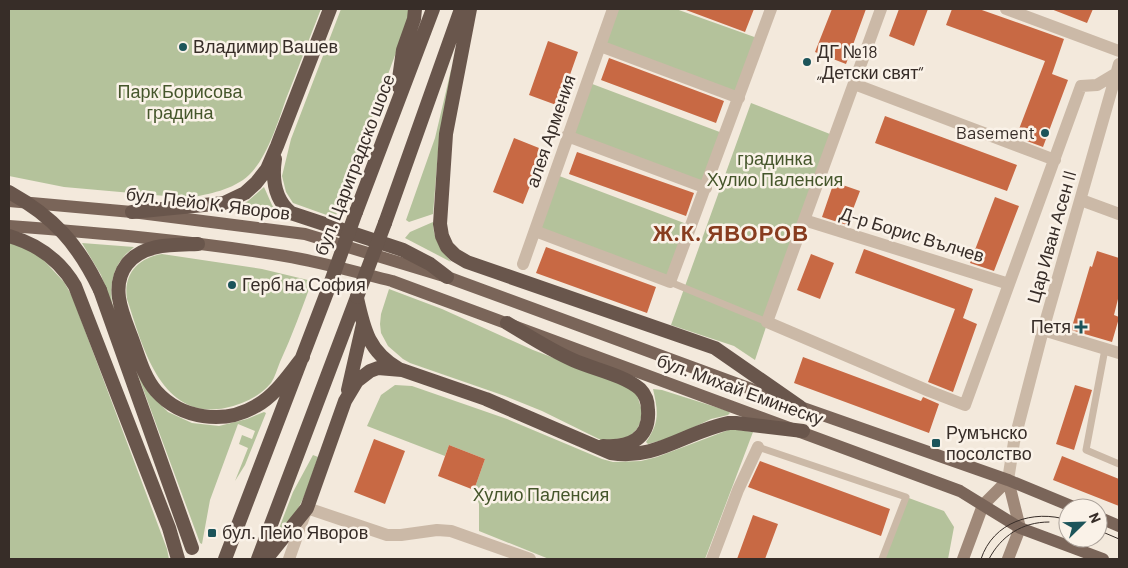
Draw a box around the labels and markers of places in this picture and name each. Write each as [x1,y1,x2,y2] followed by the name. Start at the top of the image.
[193,35,338,57] place label: Владимир Вашев
[817,40,923,83] place label: ДГ №18 „Детски свят“
[177,41,189,53] marker: Владимир Вашев
[801,56,813,68] marker: ДГ №18 „Детски свят“
[956,121,1035,143] place label: Basement
[1039,127,1051,139] marker: Basement
[242,273,366,295] place label: Герб на София
[226,279,238,291] marker: Герб на София
[1031,315,1071,337] place label: Петя
[1075,321,1087,333] marker: Петя
[946,421,1032,464] place label: Румънско посолство
[930,437,942,449] marker: Румънско посолство
[222,521,368,543] place label: бул. Пейо Яворов
[206,527,218,539] marker: бул. Пейо Яворов

